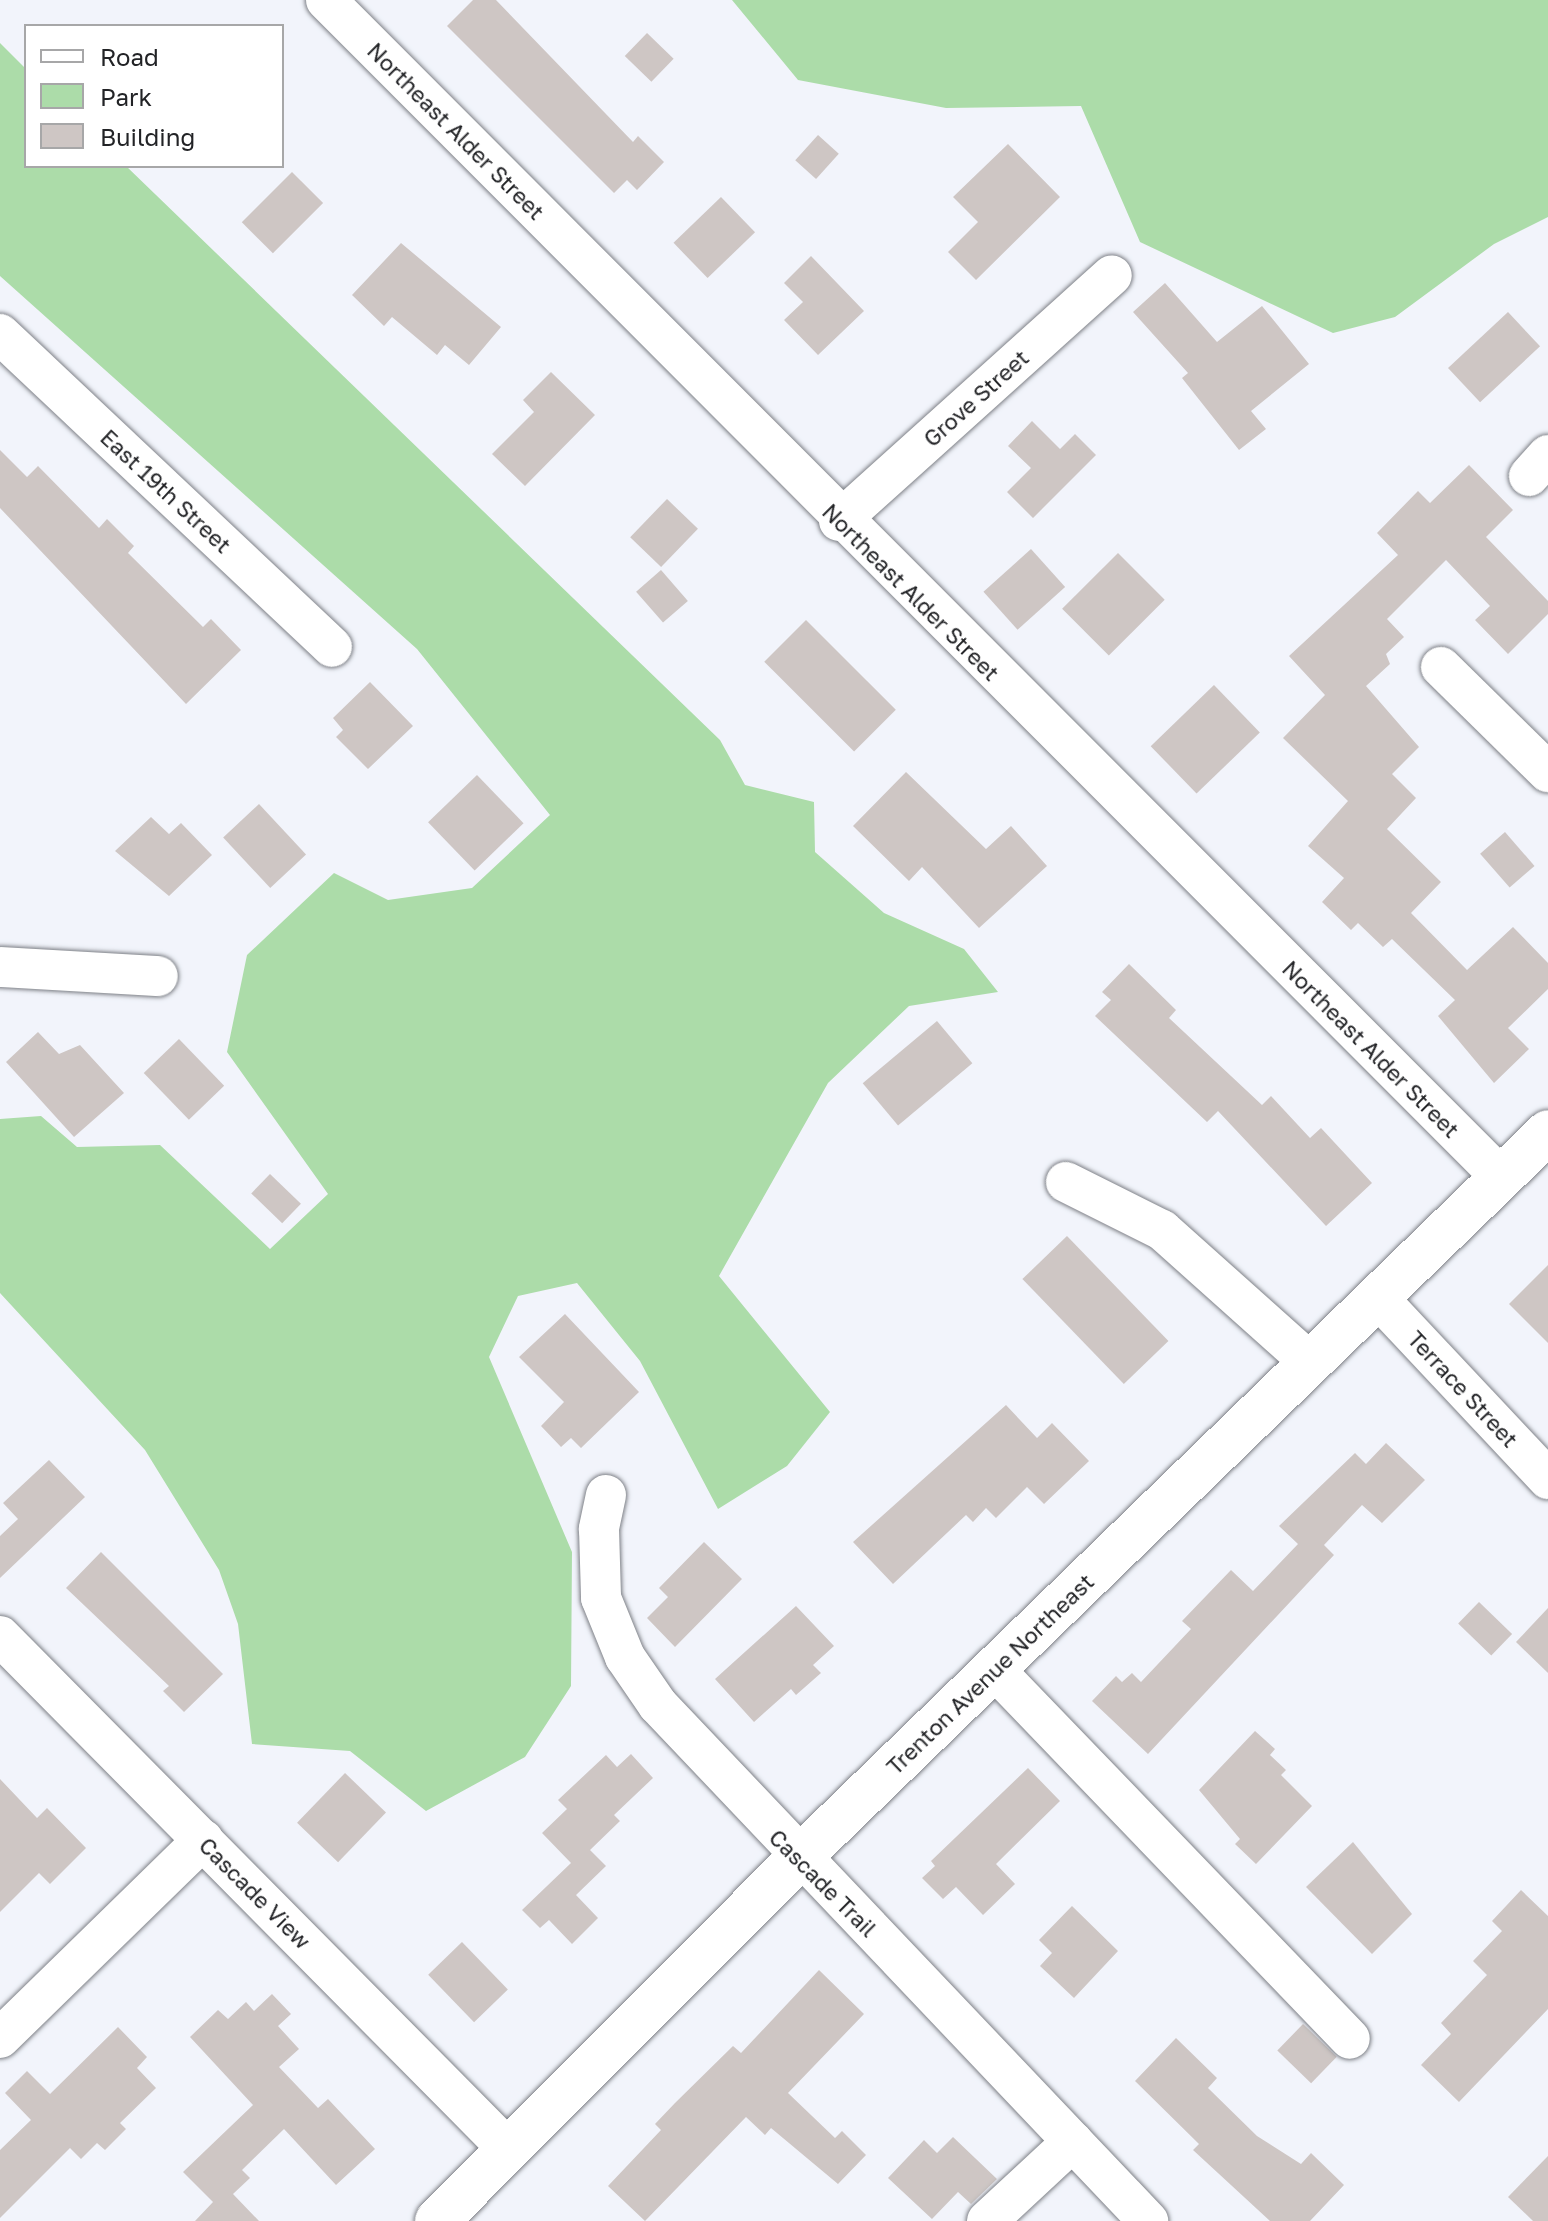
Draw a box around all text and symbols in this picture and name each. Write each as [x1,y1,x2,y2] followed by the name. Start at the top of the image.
[24,24,284,168] legend
[362,37,550,225] street label: Northeast Alder Street
[100,42,159,71] text: Road
[100,82,152,111] text: Park
[100,122,195,151] text: Building
[918,344,1034,452] street label: Grove Street
[95,424,237,558] street label: East 19th Street
[817,498,1005,686] street label: Northeast Alder Street
[1277,955,1465,1143] street label: Northeast Alder Street
[1402,1325,1524,1453] street label: Terrace Street
[881,1568,1099,1780] street label: Trenton Avenue Northeast
[764,1824,882,1942] street label: Cascade Trail
[194,1832,316,1954] street label: Cascade View

